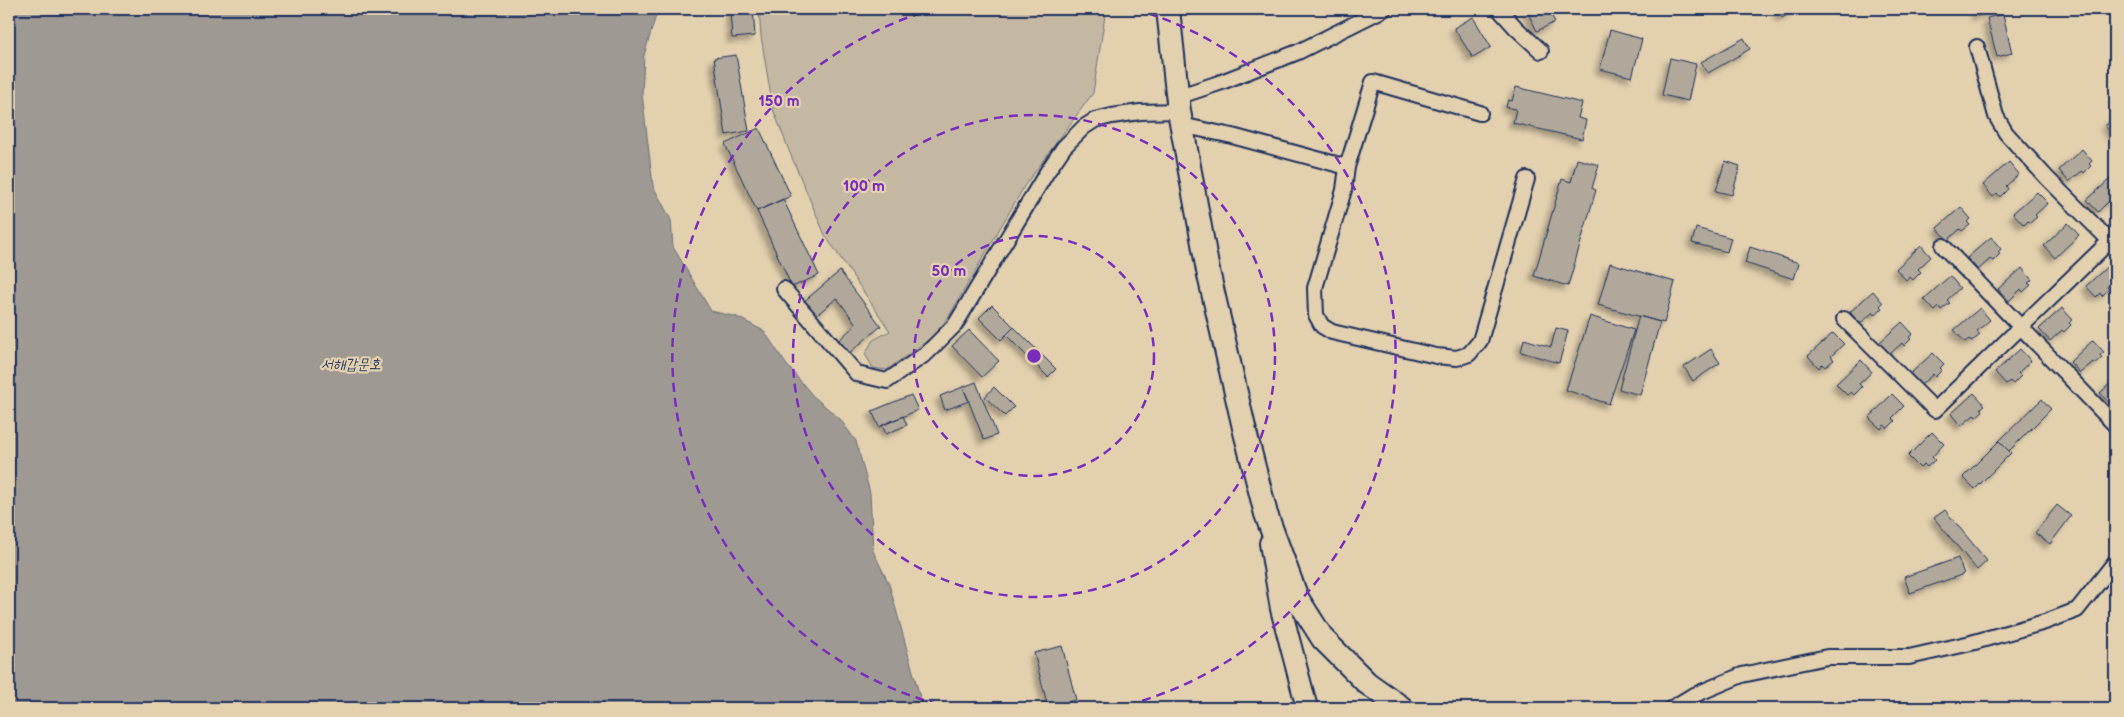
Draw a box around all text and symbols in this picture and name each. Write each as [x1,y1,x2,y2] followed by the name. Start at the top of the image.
[758,92,800,111] text: 150 m
[843,177,885,196] text: 100 m
[932,262,967,281] text: 50 m
[1025,347,1043,365] centre of rings
[321,355,381,374] water label: 서해갑문호

